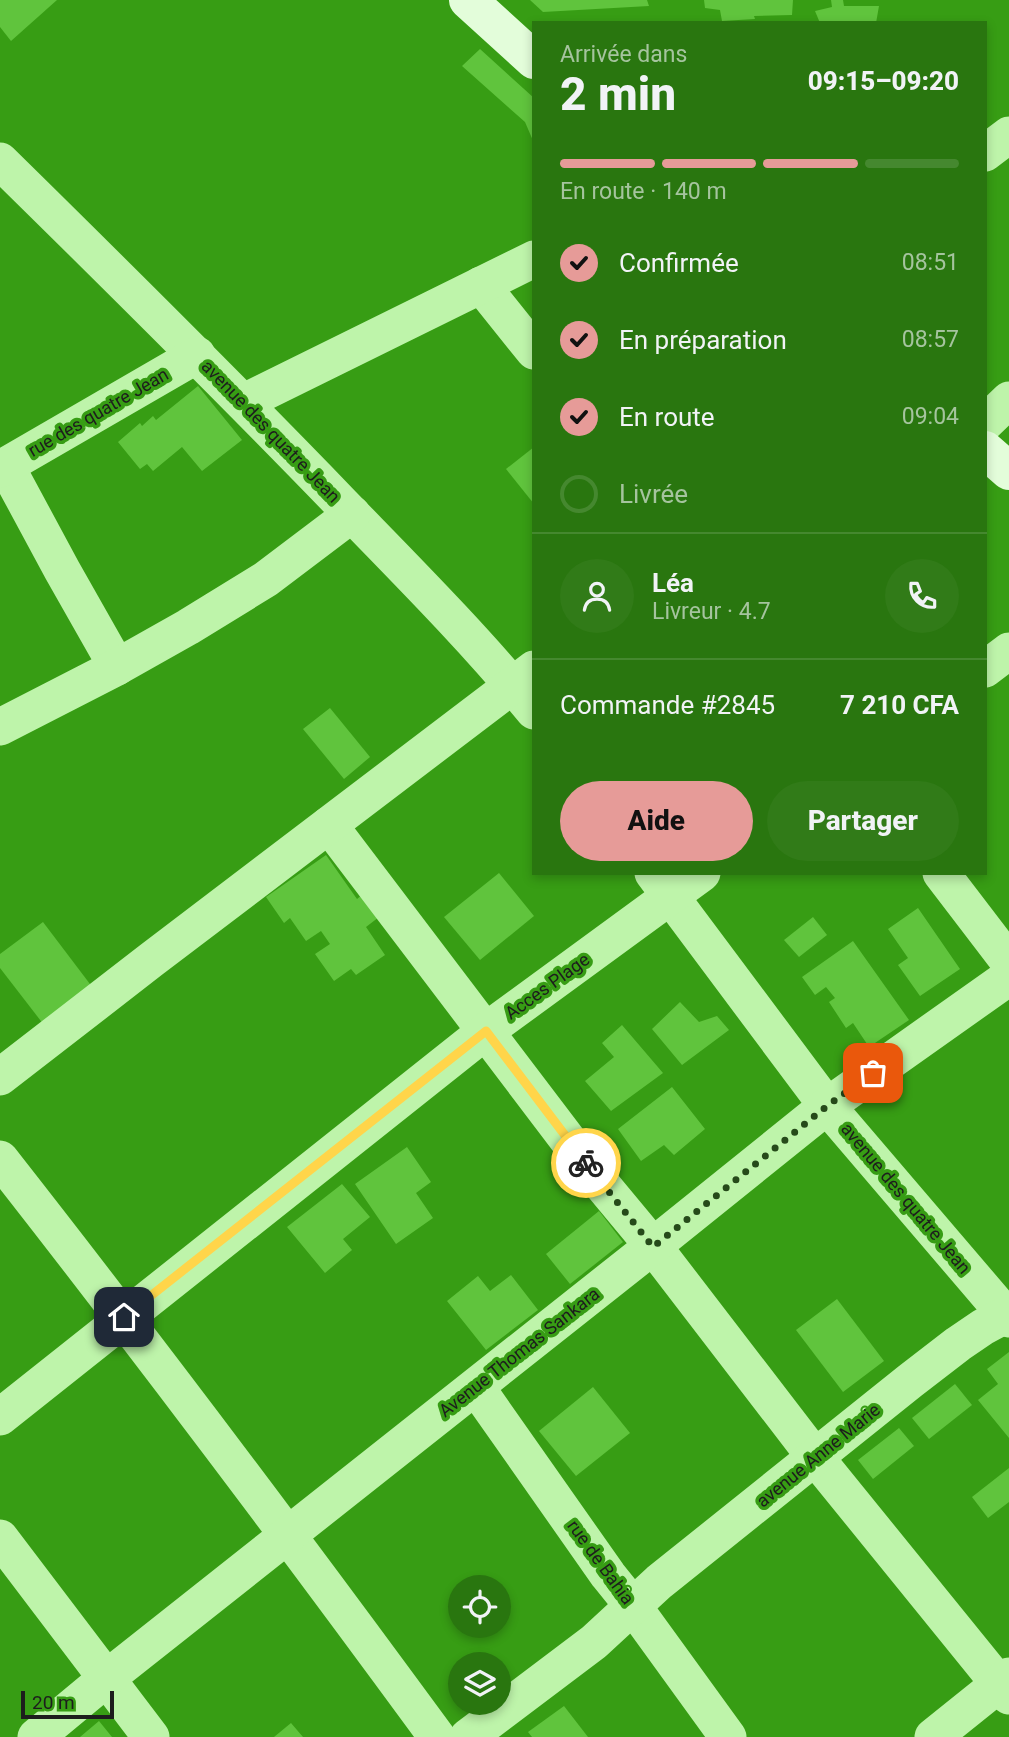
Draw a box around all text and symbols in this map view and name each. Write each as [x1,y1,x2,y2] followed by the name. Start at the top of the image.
[560,41,687,68] text: Arrivée dans
[808,66,959,96] text: 09:15–09:20
[560,67,676,121] text: 2 min
[560,178,727,205] text: En route · 140 m
[560,244,598,282] icon: check
[619,248,739,278] text: Confirmée
[902,249,959,276] text: 08:51
[560,321,598,359] icon: check
[619,325,787,355] text: En préparation
[902,326,959,353] text: 08:57
[197,355,345,507] street label: avenue des quatre Jean
[24,363,172,461] street label: rue des quatre Jean
[560,398,598,436] icon: check
[619,402,715,432] text: En route
[902,403,959,430] text: 09:04
[619,479,688,509] text: Livrée
[560,559,634,633] button: person
[885,559,959,633] button: phone
[652,568,694,598] text: Léa
[652,598,771,625] text: Livreur · 4.7
[560,690,775,720] text: Commande #2845
[840,690,959,720] text: 7 210 CFA
[560,781,753,861] button: Aide
[767,781,959,861] button: Partager
[501,948,593,1024] street label: Acces Plage
[843,1043,903,1103] pin
[854,1054,892,1092] icon: bag
[837,1118,975,1278] street label: avenue des quatre Jean
[551,1128,621,1198] courier
[567,1144,605,1182] icon: bike
[434,1283,604,1421] street label: Avenue Thomas Sankara
[94,1287,154,1347] pin
[105,1298,143,1336] icon: home
[752,1399,884,1511] street label: avenue Anne Marie
[563,1516,639,1608] street label: rue de Bahia
[448,1575,511,1715] map controls
[448,1575,511,1638] button: locate
[448,1652,511,1715] button: layers
[21,1688,114,1720] scale bar
[32,1691,75,1714] text: 20 m

